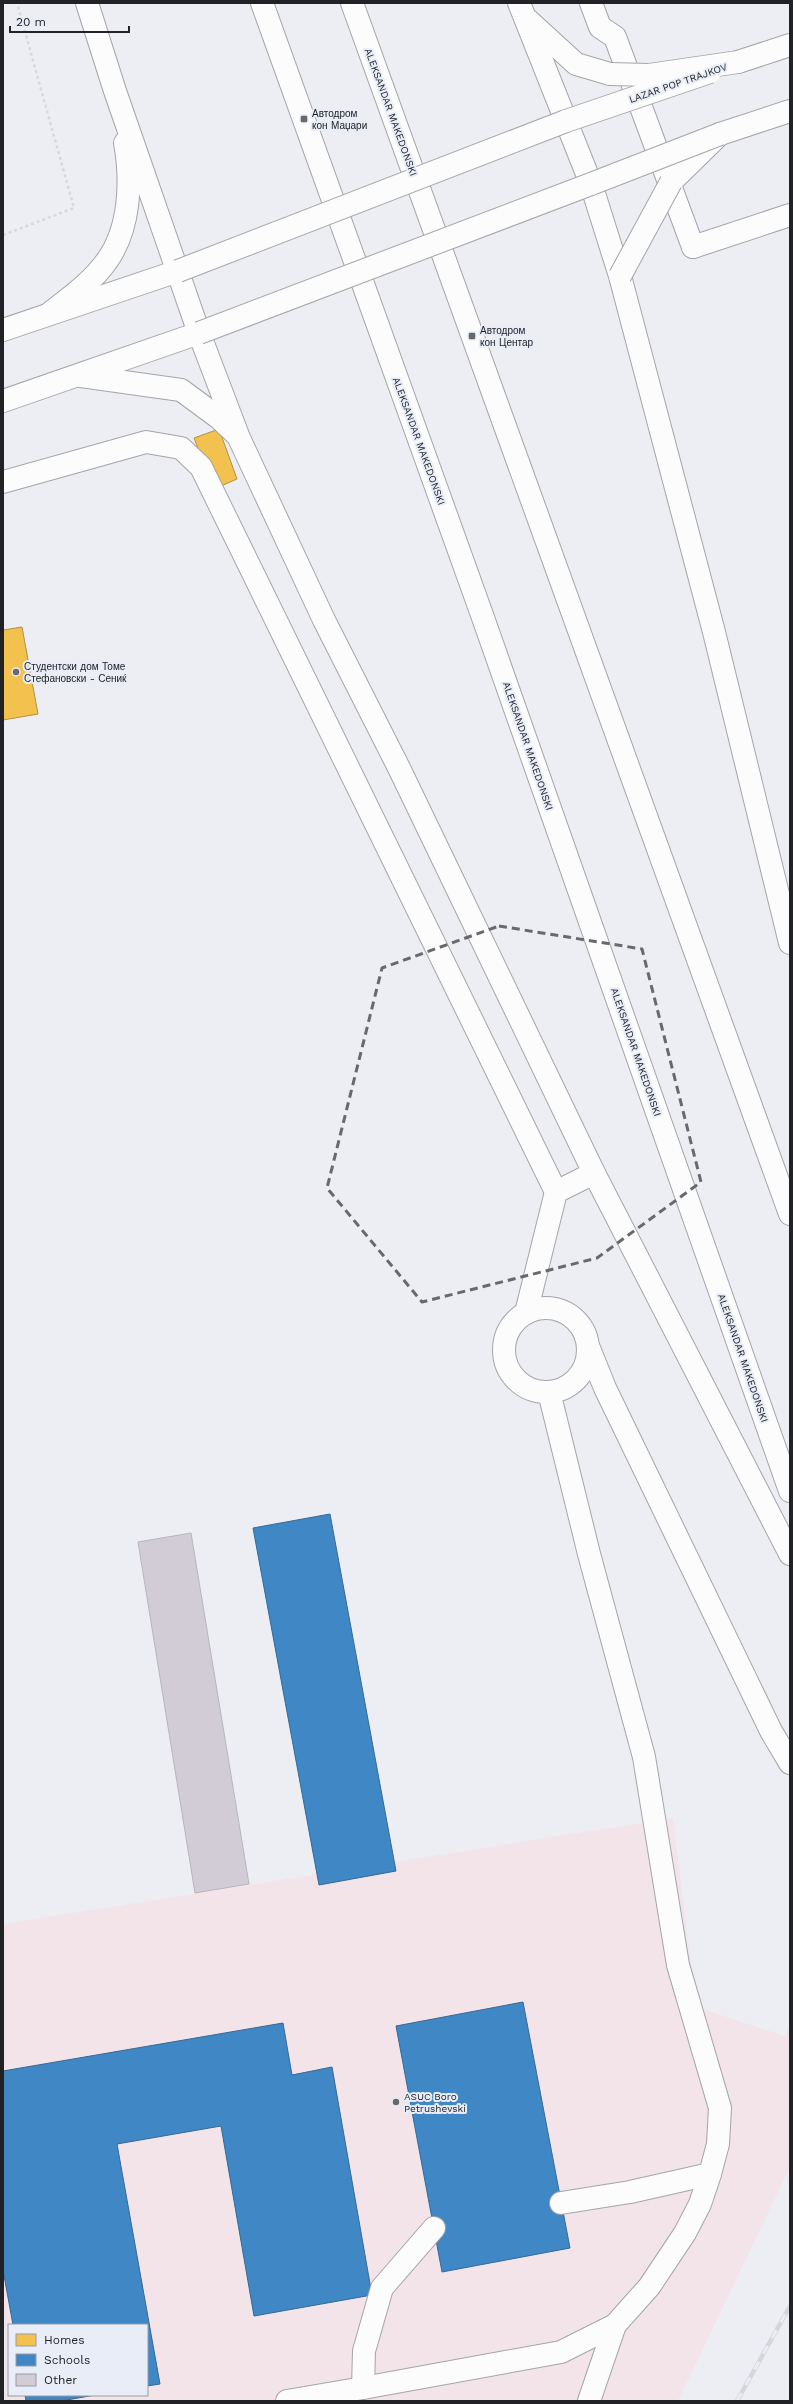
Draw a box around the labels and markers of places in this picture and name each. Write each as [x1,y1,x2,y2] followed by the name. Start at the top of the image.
[312,108,367,131] place label: Автодром кон Маџари
[299,114,309,124] marker: Автодром кон Маџари
[480,325,533,348] place label: Автодром кон Центар
[467,331,477,341] marker: Автодром кон Центар
[24,661,127,684] place label: Студентски дом Томе Стефановски - Сениќ
[11,667,21,677] marker: Студентски дом Томе Стефановски - Сениќ
[404,2091,466,2114] place label: ASUC Boro Petrushevski
[391,2097,401,2107] marker: ASUC Boro Petrushevski

